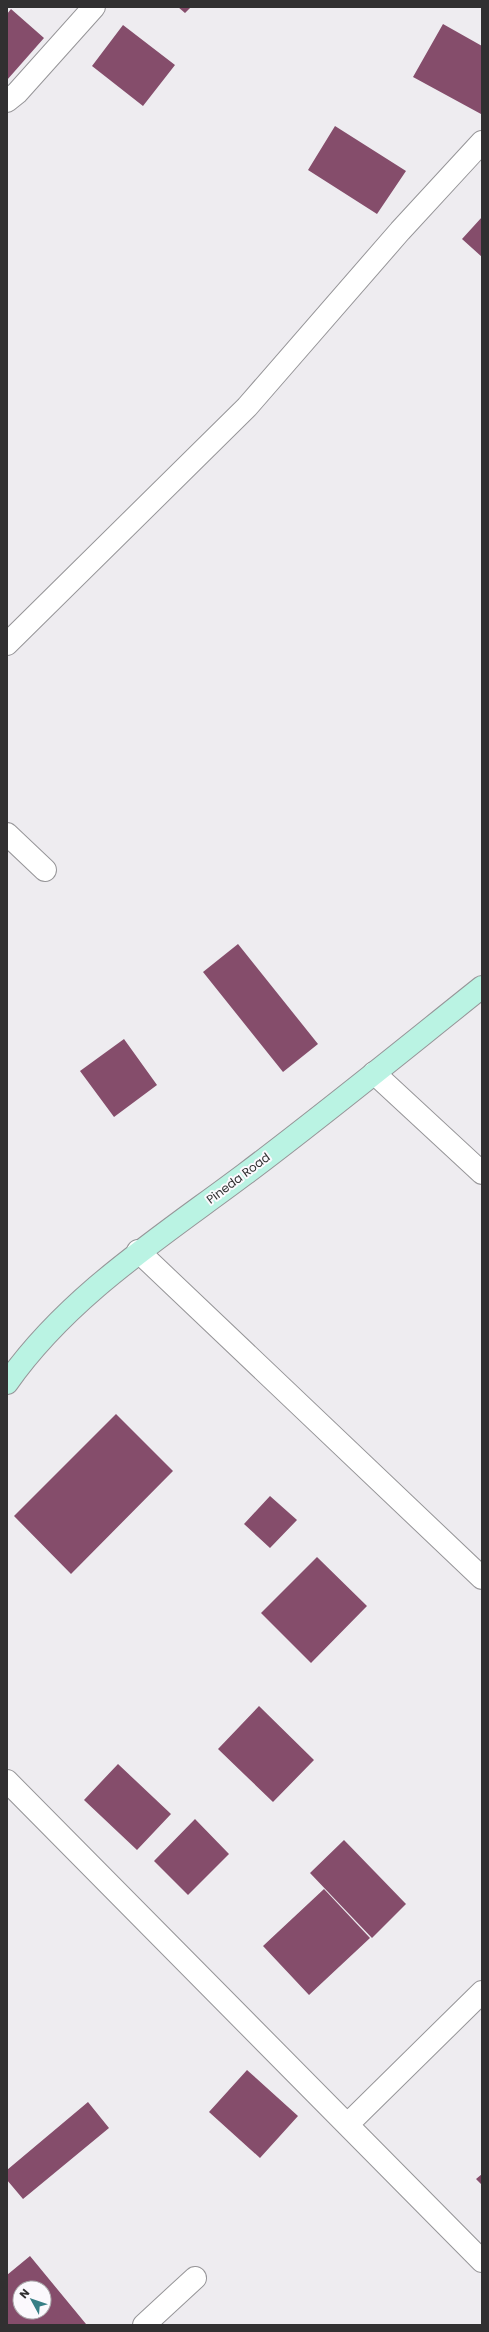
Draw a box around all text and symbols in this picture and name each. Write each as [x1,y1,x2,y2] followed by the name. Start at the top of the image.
[203,1148,273,1208] street label: Pineda Road
[12,2280,52,2320] north arrow
[16,2285,33,2302] text: N

